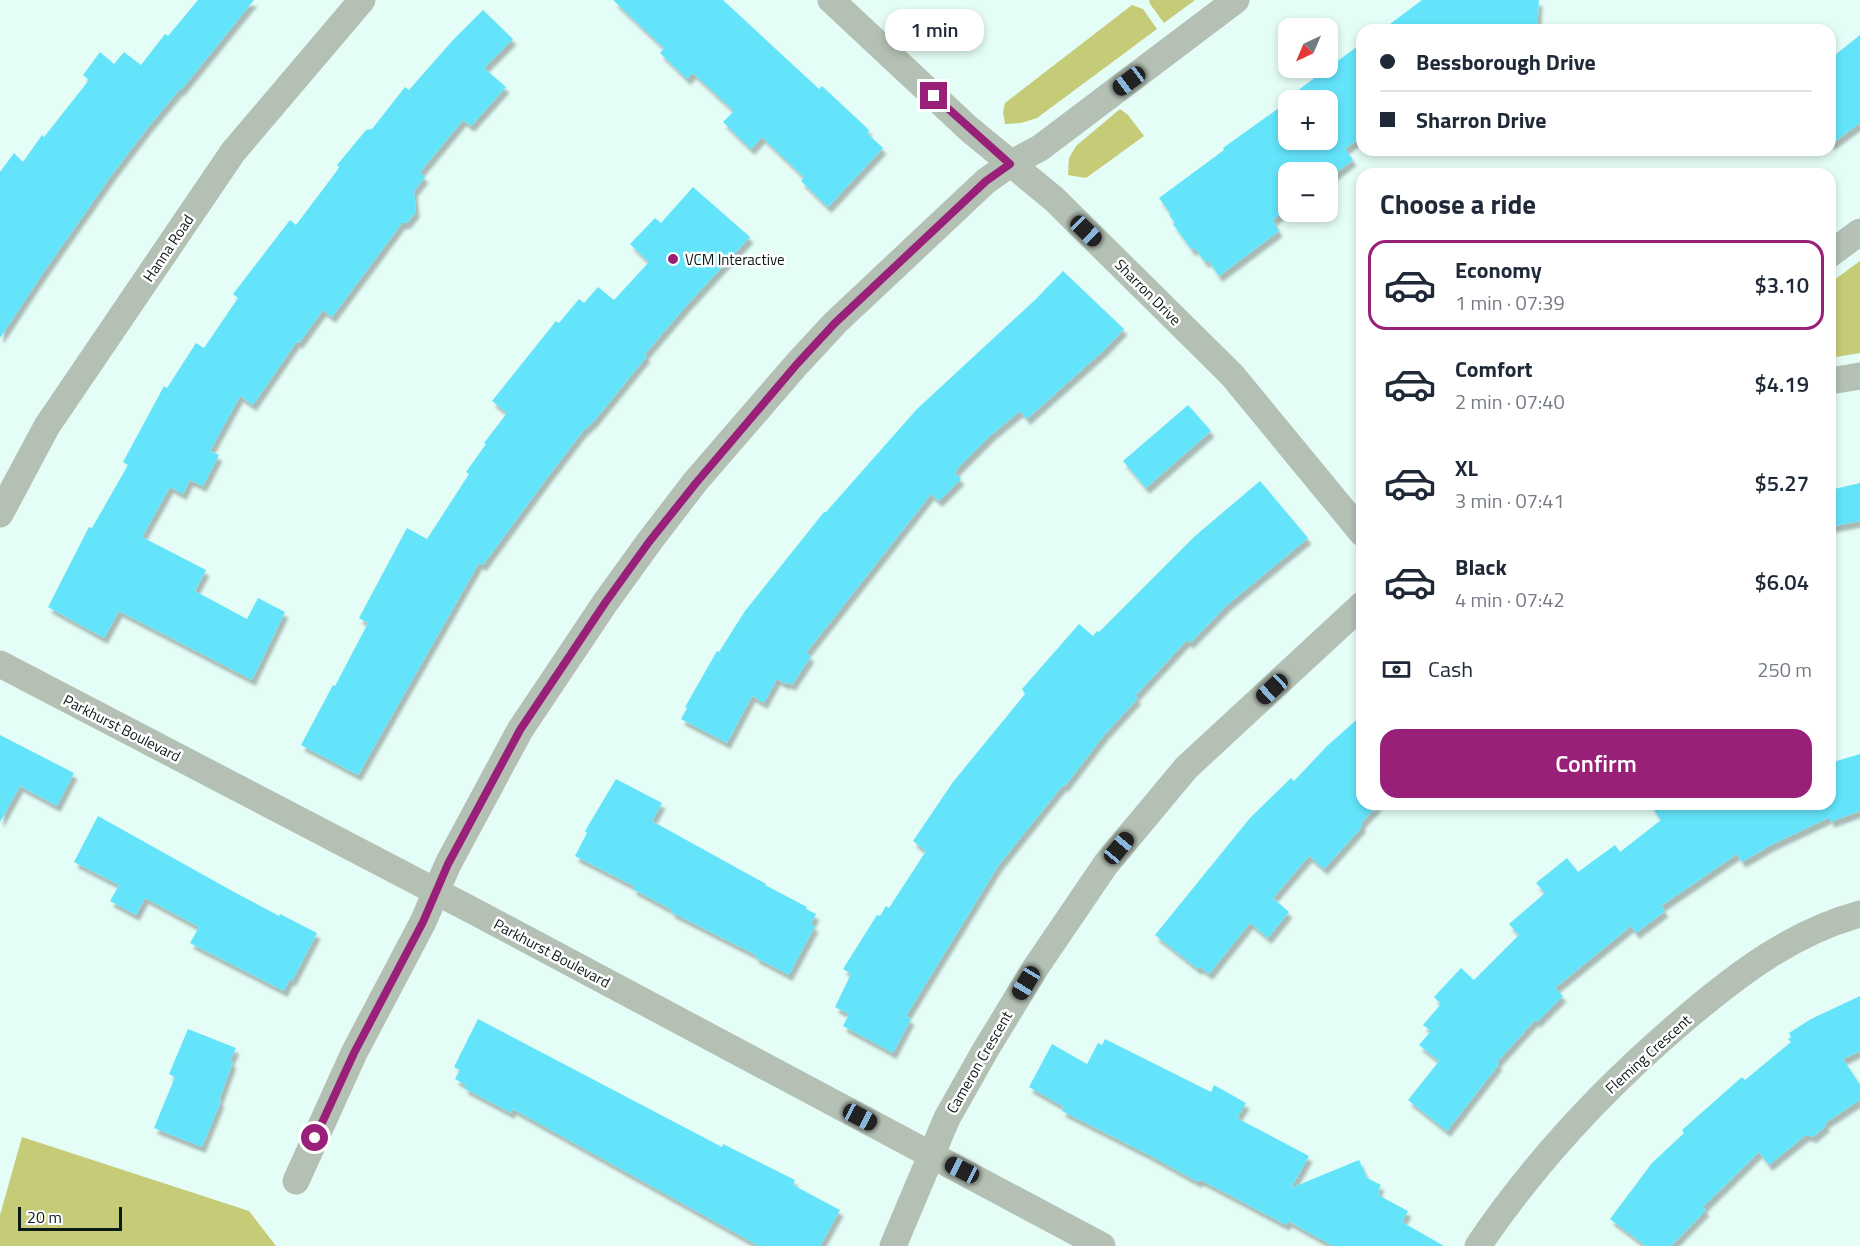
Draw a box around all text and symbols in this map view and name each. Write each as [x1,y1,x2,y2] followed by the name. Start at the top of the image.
[884,9,984,51] callout: 1 min
[910,14,959,45] text: 1 min
[1278,18,1338,78] north arrow
[1278,18,1338,222] map controls
[1416,45,1596,79] text: Bessborough Drive
[1109,63,1149,99] car
[920,82,947,109] route end
[1278,90,1338,150] button: +
[1416,103,1546,137] text: Sharron Drive
[1278,162,1338,222] button: −
[1380,183,1536,224] text: Choose a ride
[137,210,199,286] street label: Hanna Road
[1067,212,1105,250] car
[685,248,785,271] place label: VCM Interactive
[666,252,680,266] marker: VCM Interactive
[1109,253,1187,331] street label: Sharron Drive
[1455,253,1542,287] text: Economy
[1383,258,1437,312] icon: car
[1754,268,1809,302] text: $3.10
[1455,287,1565,318] text: 1 min · 07:39
[1455,352,1533,386] text: Comfort
[1383,357,1437,411] icon: car
[1754,367,1809,401] text: $4.19
[1455,386,1565,417] text: 2 min · 07:40
[1455,451,1478,485] text: XL
[1383,456,1437,510] icon: car
[1754,466,1809,500] text: $5.27
[1455,485,1565,516] text: 3 min · 07:41
[1455,550,1507,584] text: Black
[1383,555,1437,609] icon: car
[1754,565,1809,599] text: $6.04
[1455,584,1565,615] text: 4 min · 07:42
[1428,652,1473,686] text: Cash
[1380,653,1413,686] icon: cash
[1757,654,1812,685] text: 250 m
[1253,670,1291,708] car
[59,688,185,768] street label: Parkhurst Boulevard
[1380,729,1812,798] button: Confirm
[1101,828,1137,868] car
[490,913,614,993] street label: Parkhurst Boulevard
[1009,963,1043,1003] car
[940,1006,1018,1118] street label: Cameron Crescent
[1600,1009,1697,1099] street label: Fleming Crescent
[840,1101,880,1133] car
[301,1124,328,1151] route start
[942,1154,982,1186] car
[18,1204,122,1232] scale bar
[27,1205,62,1229] text: 20 m

